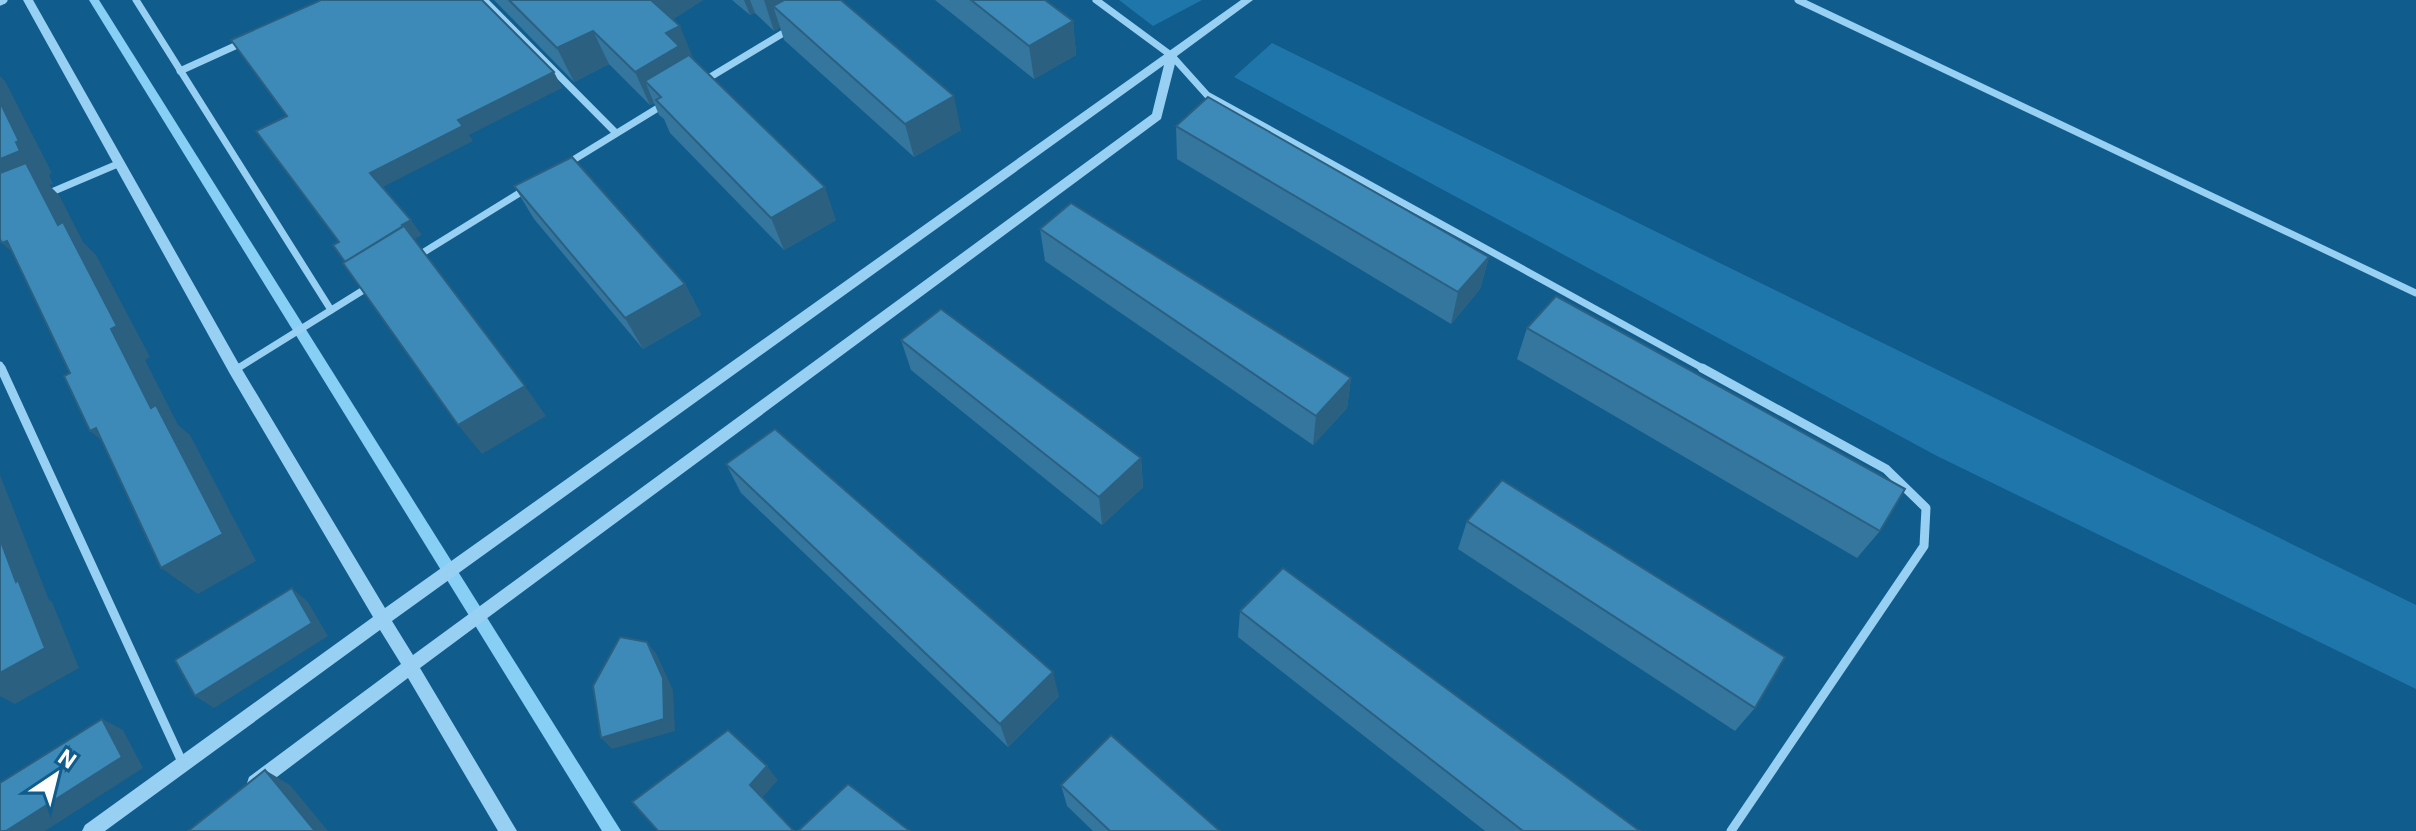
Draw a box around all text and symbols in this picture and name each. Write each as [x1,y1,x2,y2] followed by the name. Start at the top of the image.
[16,735,96,815] north arrow
[54,744,81,774] text: N

